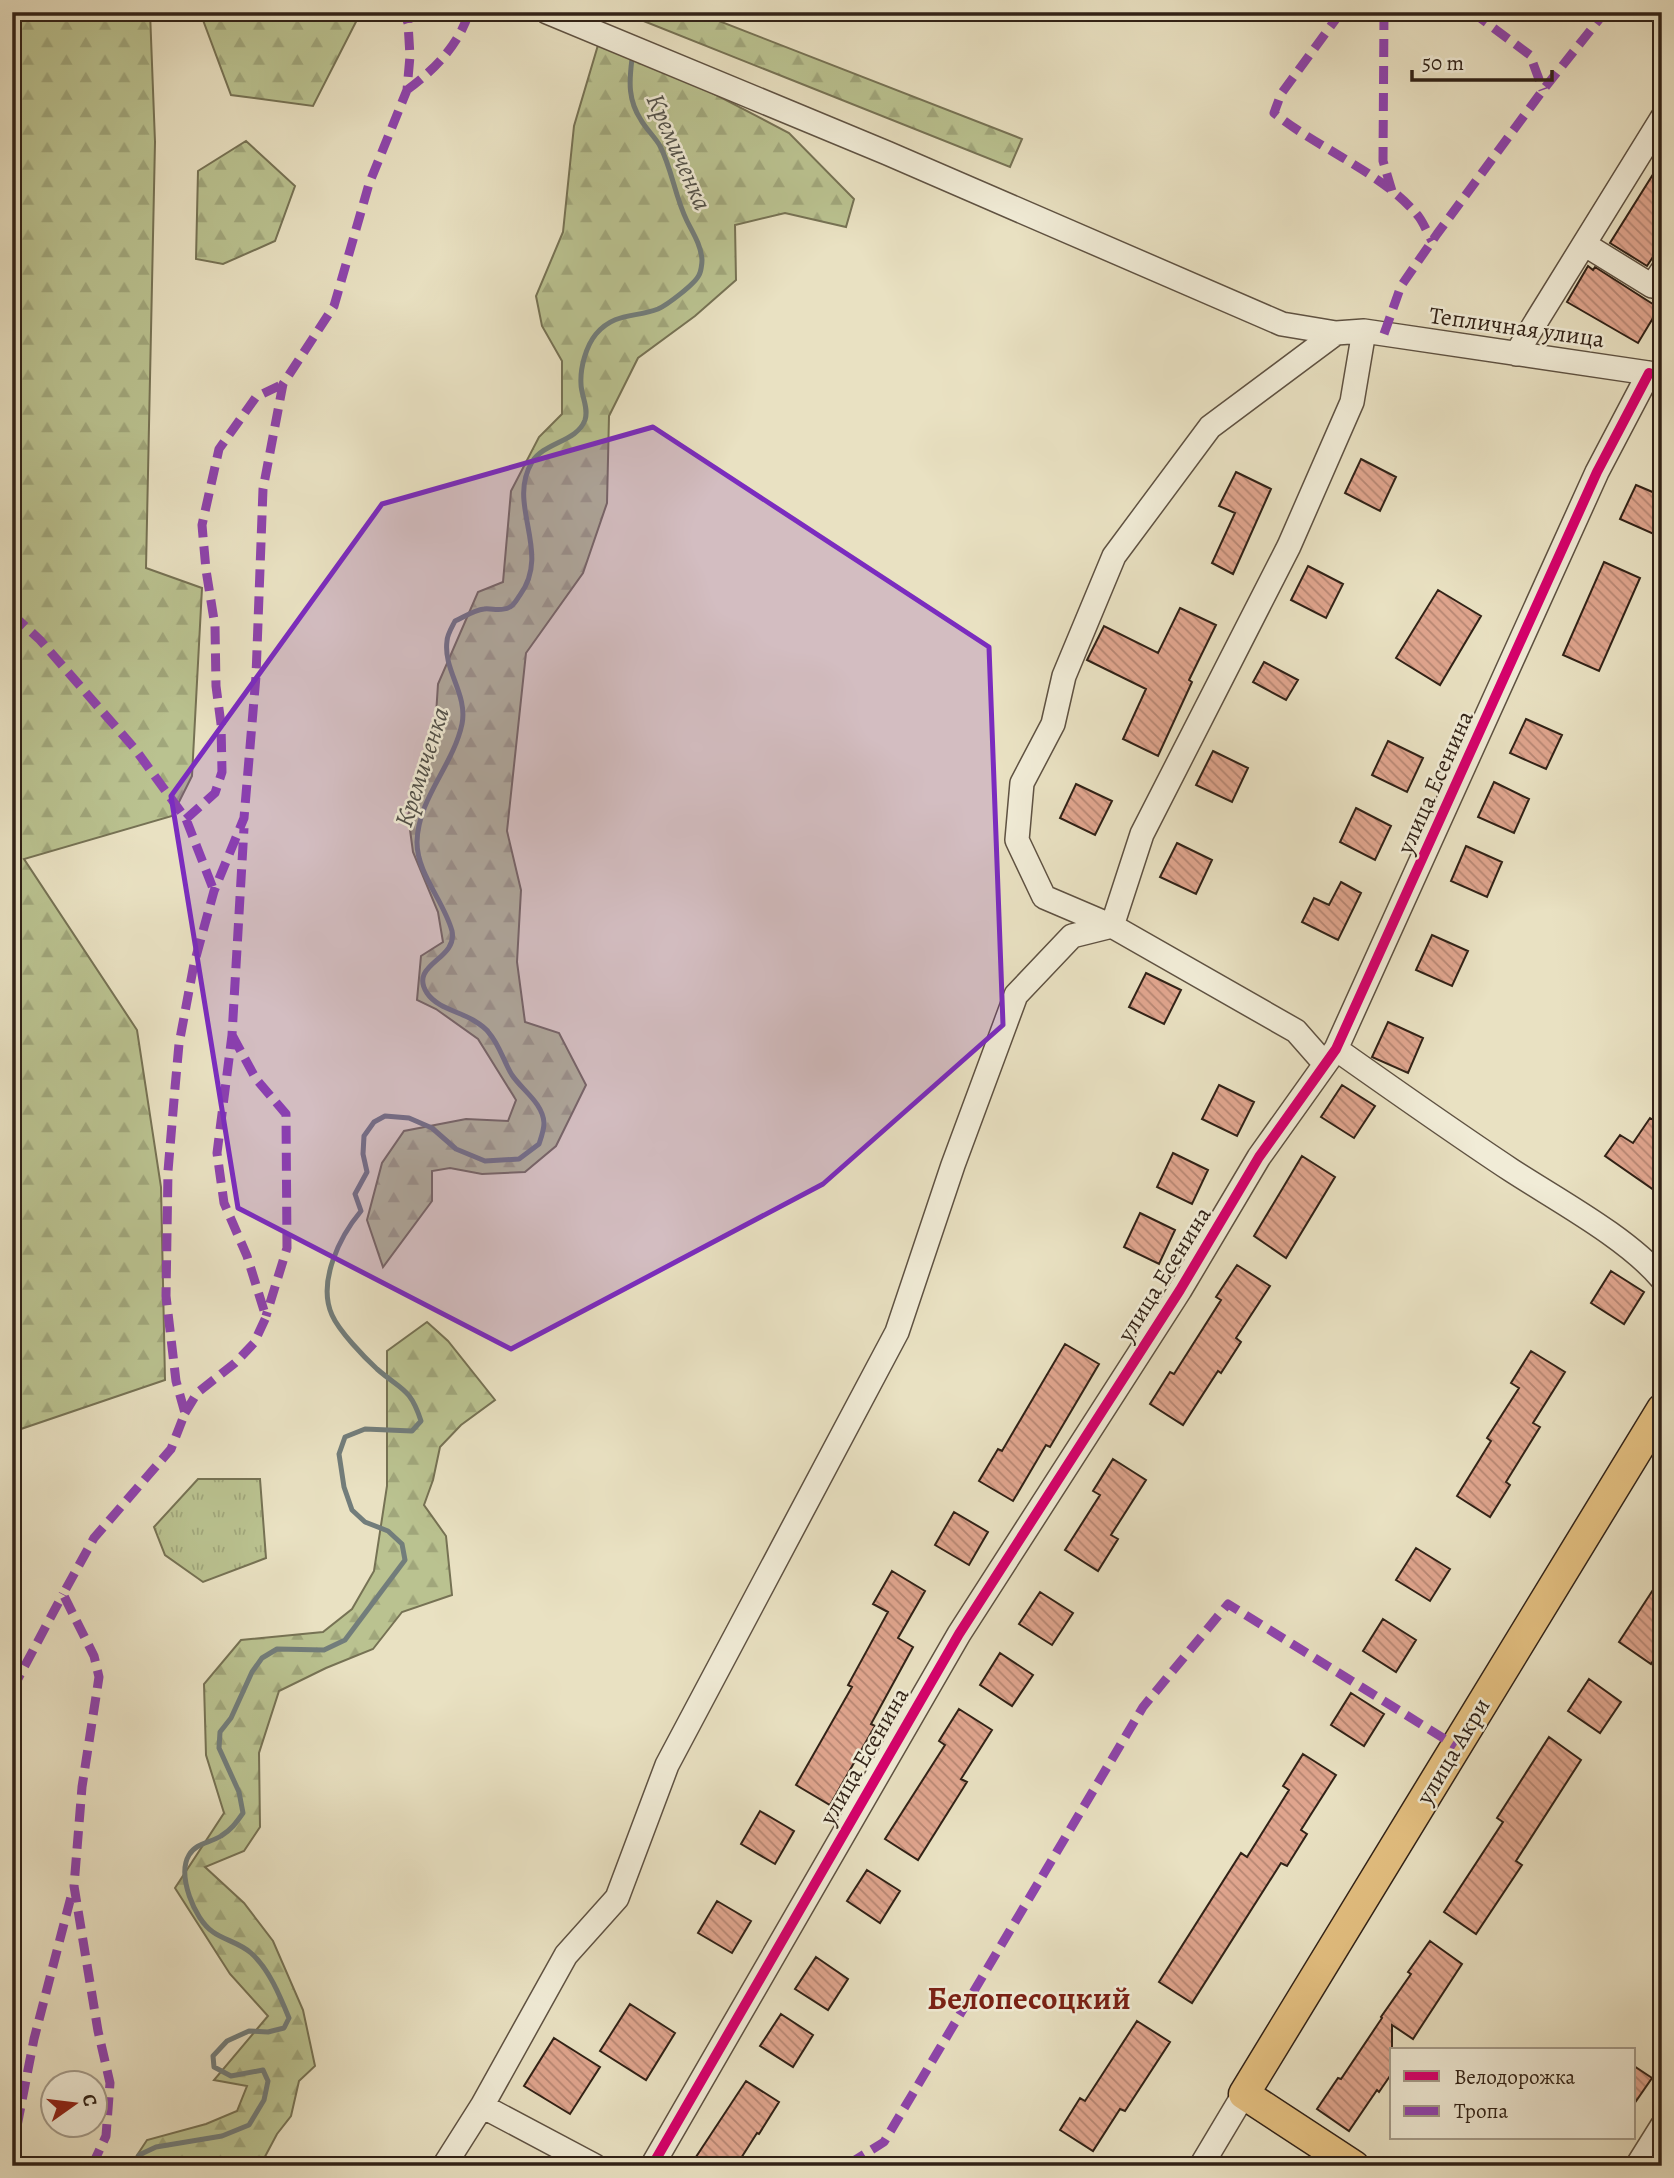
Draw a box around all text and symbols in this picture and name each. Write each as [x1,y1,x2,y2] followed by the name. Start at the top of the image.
[1412,38,1552,82] scale bar
[1422,49,1464,77] text: 50 m
[638,88,720,216] water label: Кремиченка
[1427,299,1607,355] street label: Тепличная улица
[386,702,458,832] water label: Кремиченка
[1389,705,1481,860] street label: улица Есенина
[1109,1200,1218,1348] street label: улица Есенина
[811,1681,916,1831] street label: улица Есенина
[1408,1692,1497,1811] street label: улица Акри
[927,1976,1131,2020] district label: Белопесоцкий
[1390,2048,1636,2140] legend
[1454,2063,1575,2091] text: Велодорожка
[38,2070,108,2140] north arrow
[75,2091,104,2109] text: С
[1454,2097,1508,2125] text: Тропа

